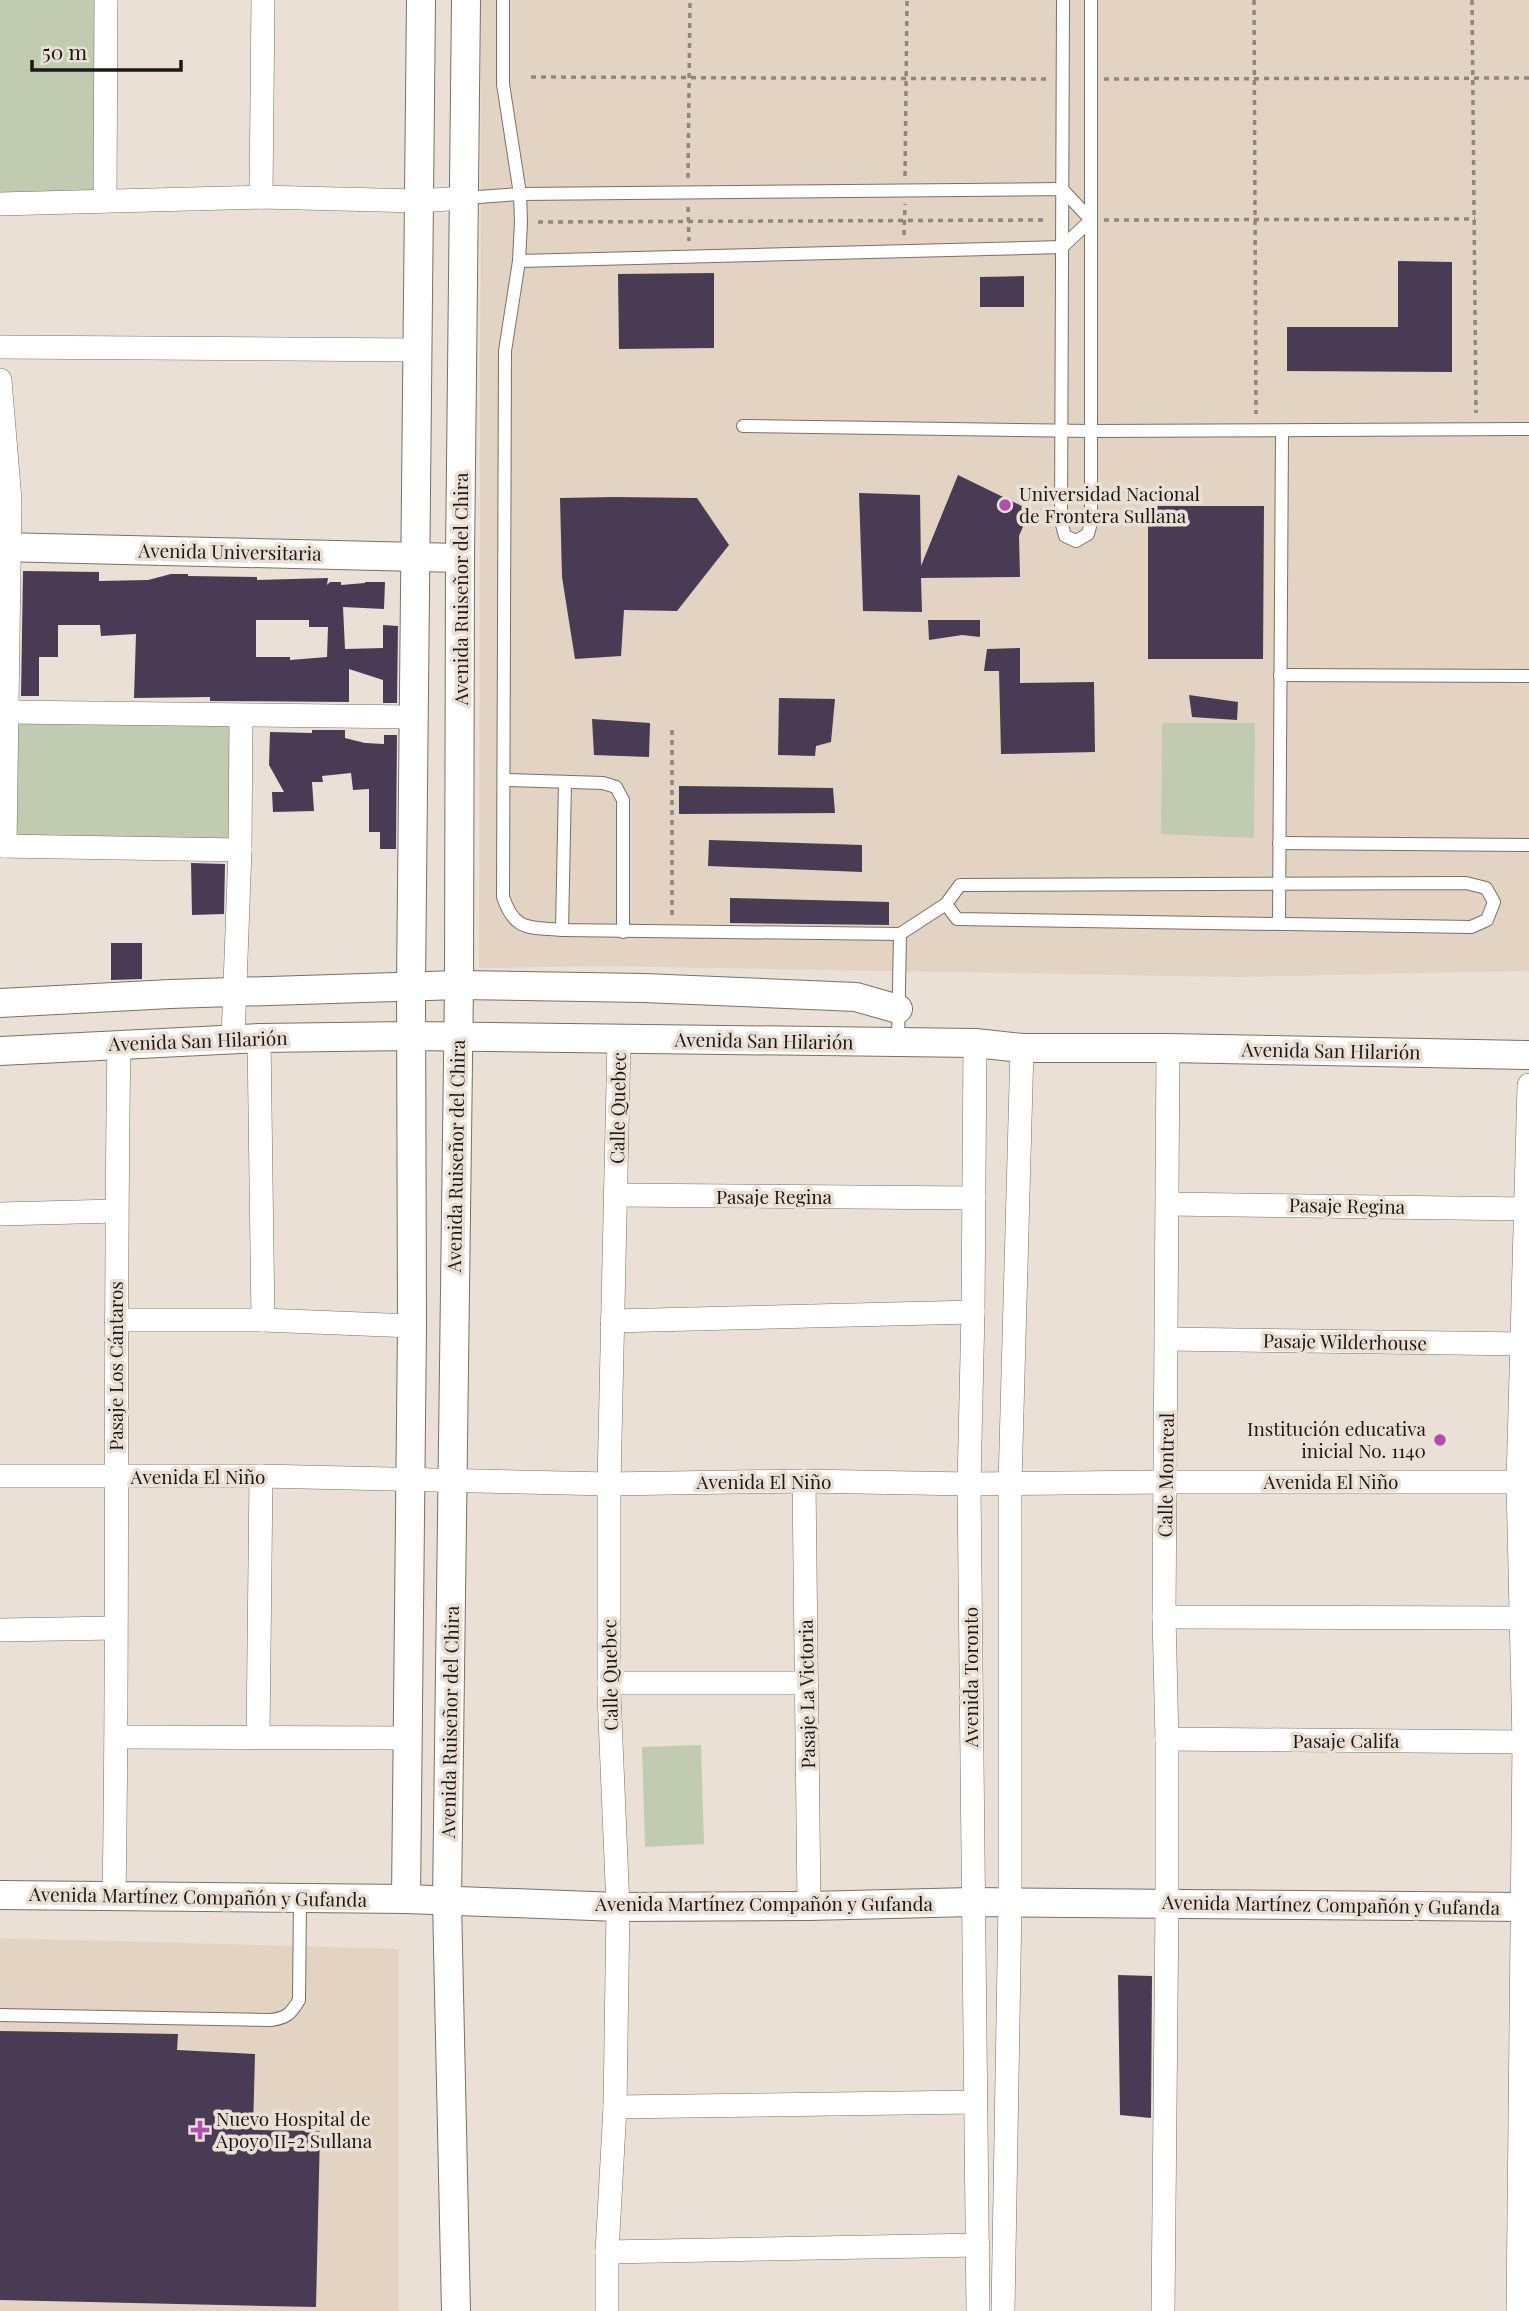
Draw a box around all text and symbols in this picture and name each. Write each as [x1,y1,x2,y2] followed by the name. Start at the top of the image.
[32,28,180,72] scale bar
[42,37,88,65] text: 50 m
[447,472,473,706] street label: Avenida Ruiseñor del Chira
[1019,480,1201,528] place label: Universidad Nacional de Frontera Sullana
[997,497,1013,513] marker: Universidad Nacional de Frontera Sullana
[137,536,322,566] street label: Avenida Universitaria
[107,1024,289,1056] street label: Avenida San Hilarión
[673,1025,854,1055] street label: Avenida San Hilarión
[1240,1035,1421,1065] street label: Avenida San Hilarión
[440,1039,470,1274] street label: Avenida Ruiseñor del Chira
[603,1052,631,1164] street label: Calle Quebec
[716,1183,833,1209] street label: Pasaje Regina
[1289,1191,1406,1219] street label: Pasaje Regina
[102,1281,128,1451] street label: Pasaje Los Cántaros
[1263,1327,1427,1355] street label: Pasaje Wilderhouse
[1151,1412,1179,1538] street label: Calle Montreal
[1247,1415,1427,1463] place label: Institución educativa inicial No. 1140
[1432,1432,1448,1448] marker: Institución educativa inicial No. 1140
[130,1463,265,1489] street label: Avenida El Niño
[696,1468,831,1494] street label: Avenida El Niño
[1263,1468,1398,1494] street label: Avenida El Niño
[434,1605,464,1840] street label: Avenida Ruiseñor del Chira
[957,1607,983,1748] street label: Avenida Toronto
[595,1619,623,1731] street label: Calle Quebec
[792,1619,820,1769] street label: Pasaje La Victoria
[1292,1727,1400,1753] street label: Pasaje Califa
[28,1880,368,1912] street label: Avenida Martínez Compañón y Gufanda
[1161,1888,1501,1920] street label: Avenida Martínez Compañón y Gufanda
[594,1890,934,1916] street label: Avenida Martínez Compañón y Gufanda
[215,2105,373,2153] place label: Nuevo Hospital de Apoyo II-2 Sullana
[190,2120,210,2140] marker: Nuevo Hospital de Apoyo II-2 Sullana

